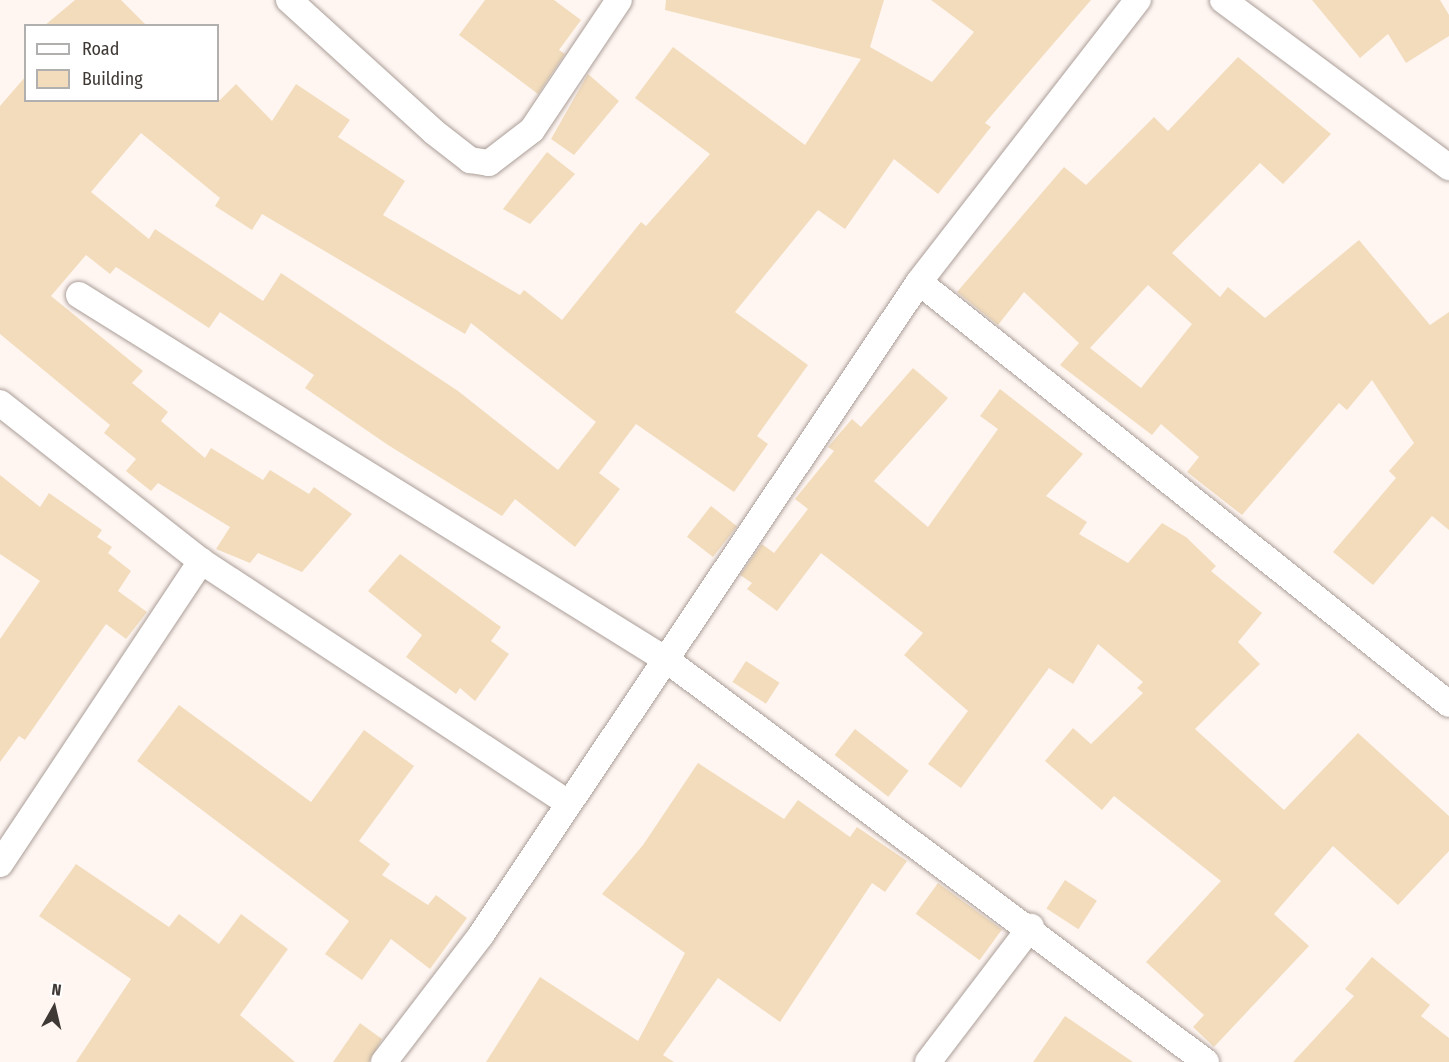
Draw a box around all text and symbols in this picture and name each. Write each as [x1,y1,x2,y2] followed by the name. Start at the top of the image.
[24,24,219,102] legend
[82,38,119,60] text: Road
[82,68,143,90] text: Building
[24,978,84,1038] north arrow
[51,980,63,1000] text: N

